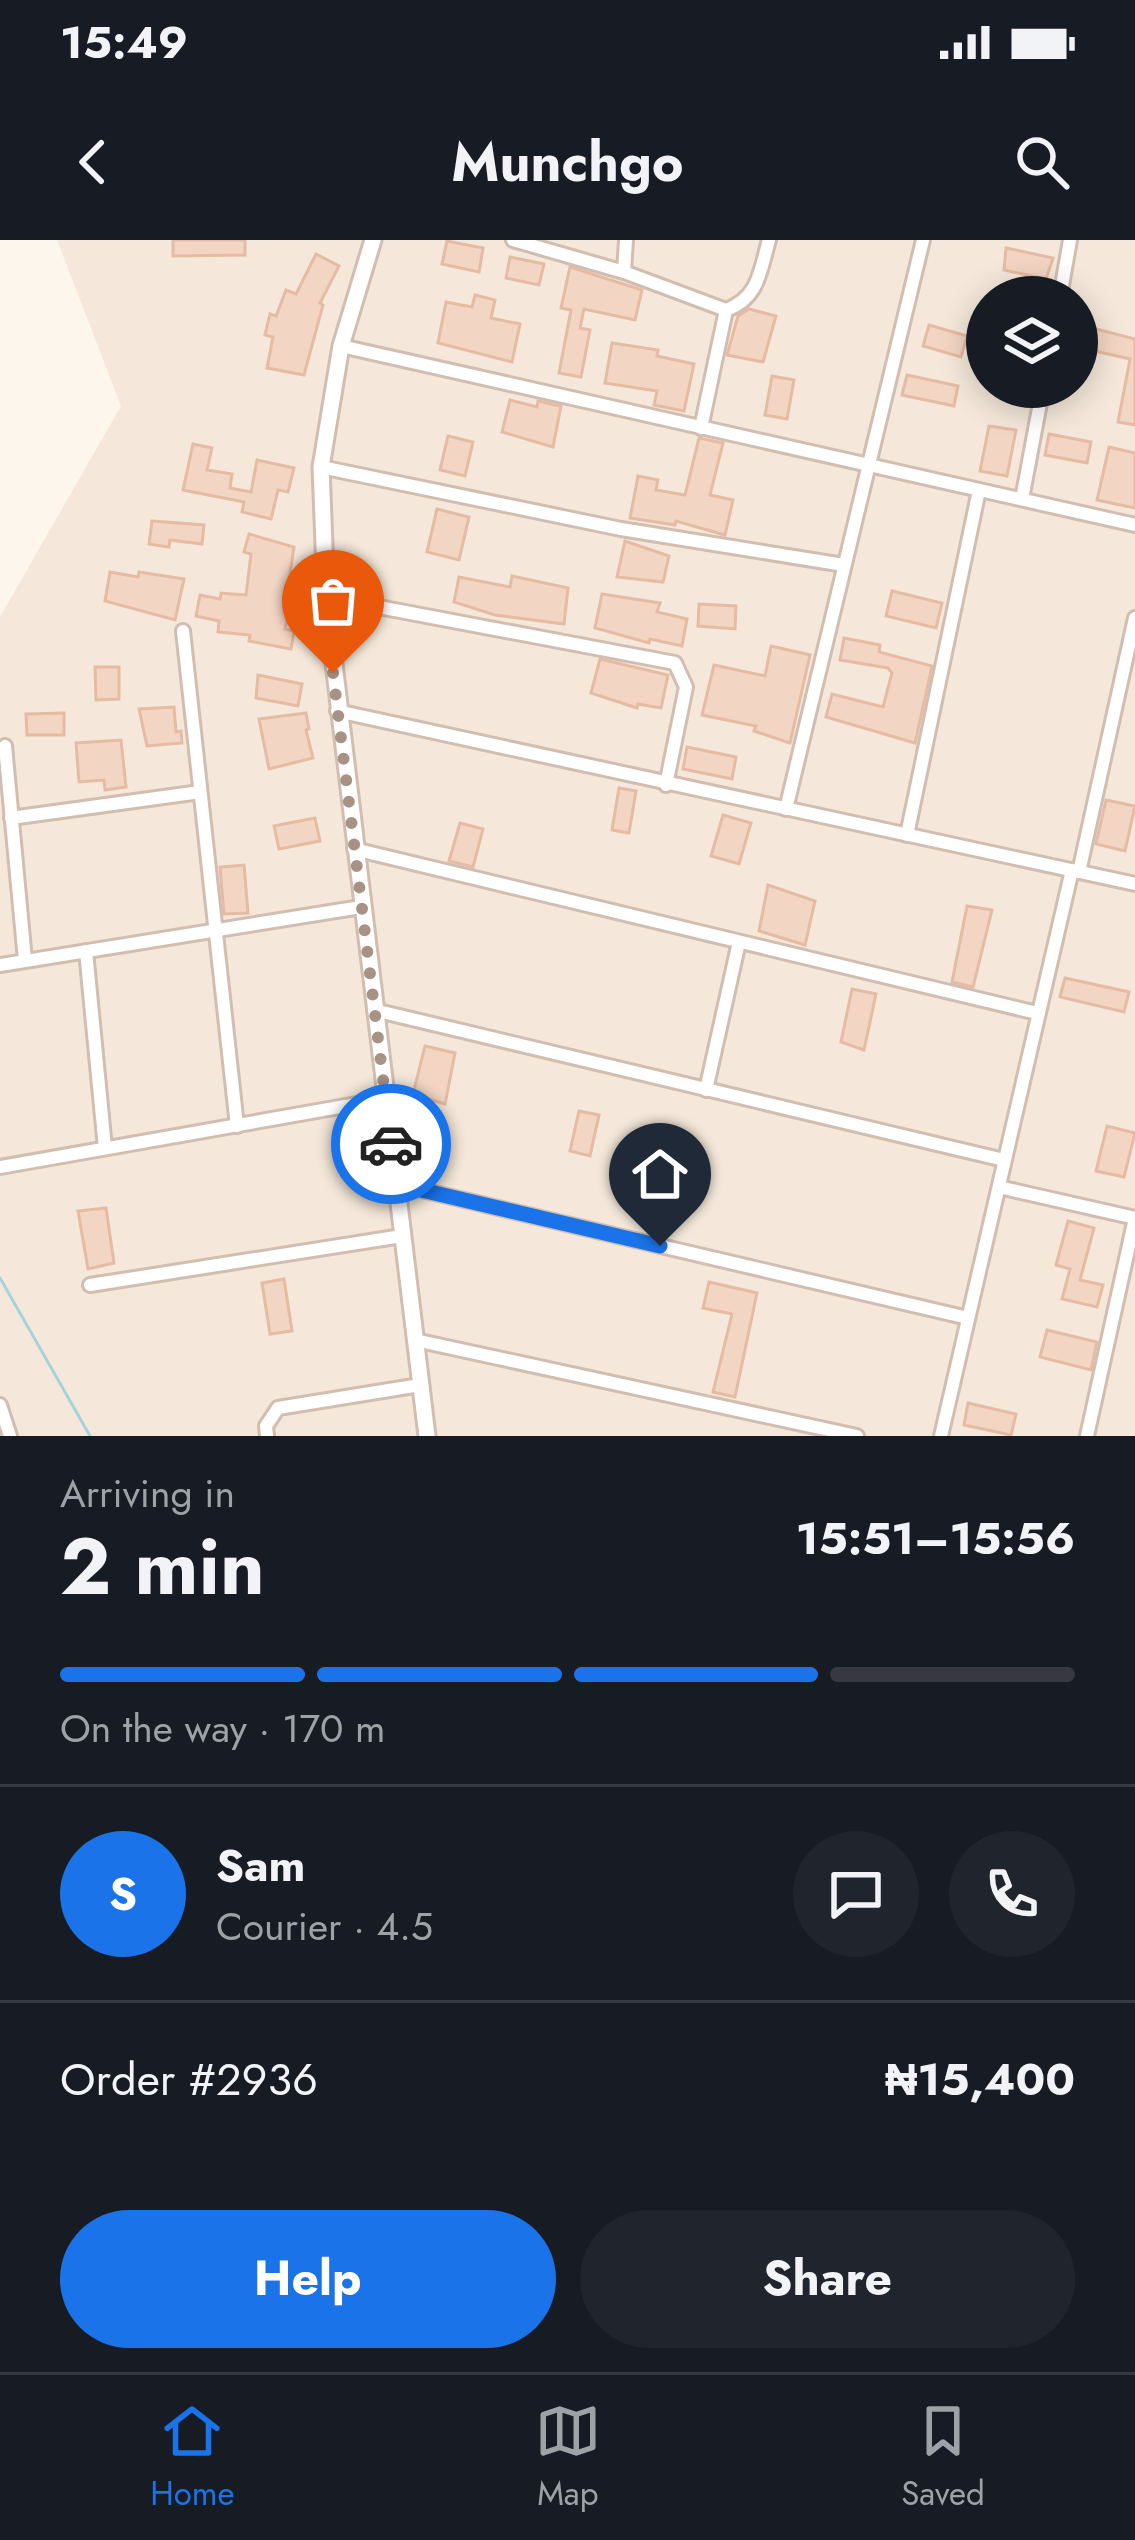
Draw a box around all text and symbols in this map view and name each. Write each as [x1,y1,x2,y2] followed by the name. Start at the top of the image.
[60,10,188,75] text: 15:49
[451,123,684,201] text: Munchgo
[60,129,126,195] icon: back
[1009,129,1075,195] icon: search
[966,276,1098,408] map controls
[966,276,1098,408] button: layers
[282,550,384,673] pin
[300,568,366,634] icon: bag
[331,1084,451,1204] courier
[358,1111,424,1177] icon: car
[609,1123,711,1246] pin
[627,1141,693,1207] icon: home
[60,1465,235,1522] text: Arriving in
[796,1506,1075,1571] text: 15:51–15:56
[60,1511,265,1623] text: 2 min
[60,1700,386,1757] text: On the way · 170 m
[793,1831,919,1957] button: chat
[949,1831,1075,1957] button: phone
[216,1833,305,1898] text: Sam
[109,1861,137,1926] text: S
[216,1898,433,1955] text: Courier · 4.5
[60,2047,318,2112] text: Order #2936
[885,2047,1075,2112] text: ₦15,400
[60,2210,556,2348] button: Help
[580,2210,1075,2348] button: Share
[150,2398,235,2517] tab: Home
[535,2398,601,2517] tab: Map
[901,2398,985,2517] tab: Saved

